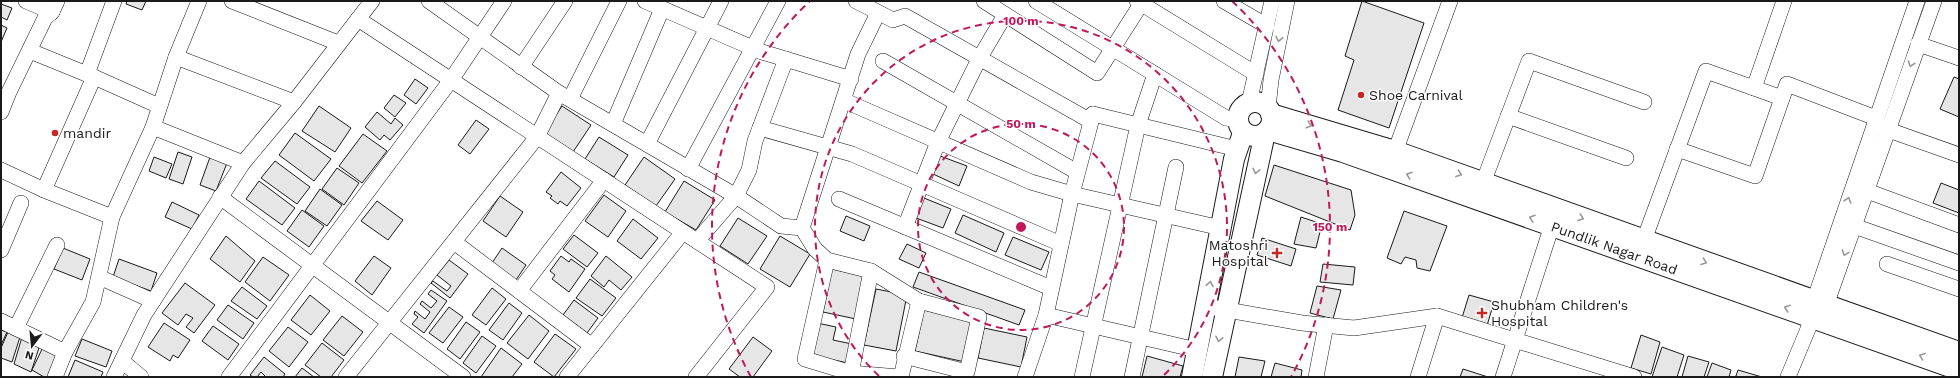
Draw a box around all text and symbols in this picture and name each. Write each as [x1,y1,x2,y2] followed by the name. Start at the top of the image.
[1003,14,1039,28] text: 100 m
[1276,36,1284,42] one-way arrow
[1908,61,1916,68] one-way arrow
[1369,87,1464,103] place label: Shoe Carnival
[1356,90,1366,100] marker: Shoe Carnival
[1006,117,1036,131] text: 50 m
[1305,120,1312,129] one-way arrow
[63,125,111,141] place label: mandir
[50,128,60,138] marker: mandir
[1253,168,1261,175] one-way arrow
[1455,169,1462,178] one-way arrow
[1406,172,1413,180] one-way arrow
[1843,196,1852,203] one-way arrow
[1578,213,1585,222] one-way arrow
[1529,215,1536,223] one-way arrow
[1549,218,1680,278] street label: Pundlik Nagar Road
[1014,220,1028,234] centre of rings
[1313,220,1347,234] text: 150 m
[1209,237,1269,269] place label: Matoshri Hospital
[1271,247,1283,259] marker: Matoshri Hospital
[1841,249,1849,256] one-way arrow
[1700,257,1707,265] one-way arrow
[1205,281,1213,287] one-way arrow
[1491,297,1628,329] place label: Shubham Children's Hospital
[1783,304,1790,313] one-way arrow
[1476,307,1488,319] marker: Shubham Children's Hospital
[12,326,52,366] north arrow
[1216,336,1224,343] one-way arrow
[24,348,35,363] text: N
[1919,353,1926,361] one-way arrow

